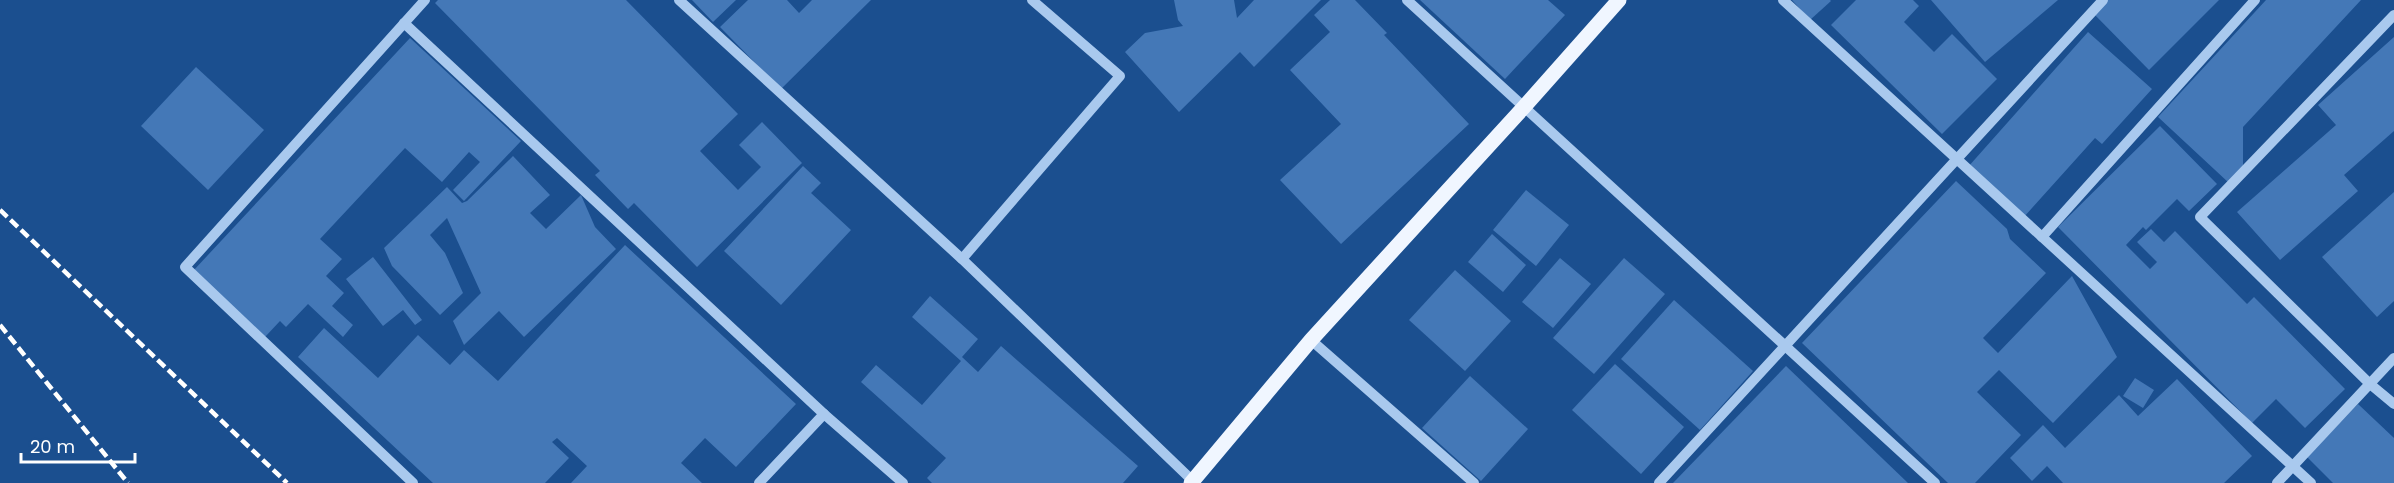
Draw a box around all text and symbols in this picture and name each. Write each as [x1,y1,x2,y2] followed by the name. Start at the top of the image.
[21,426,135,464] scale bar
[30,434,75,459] text: 20 m

